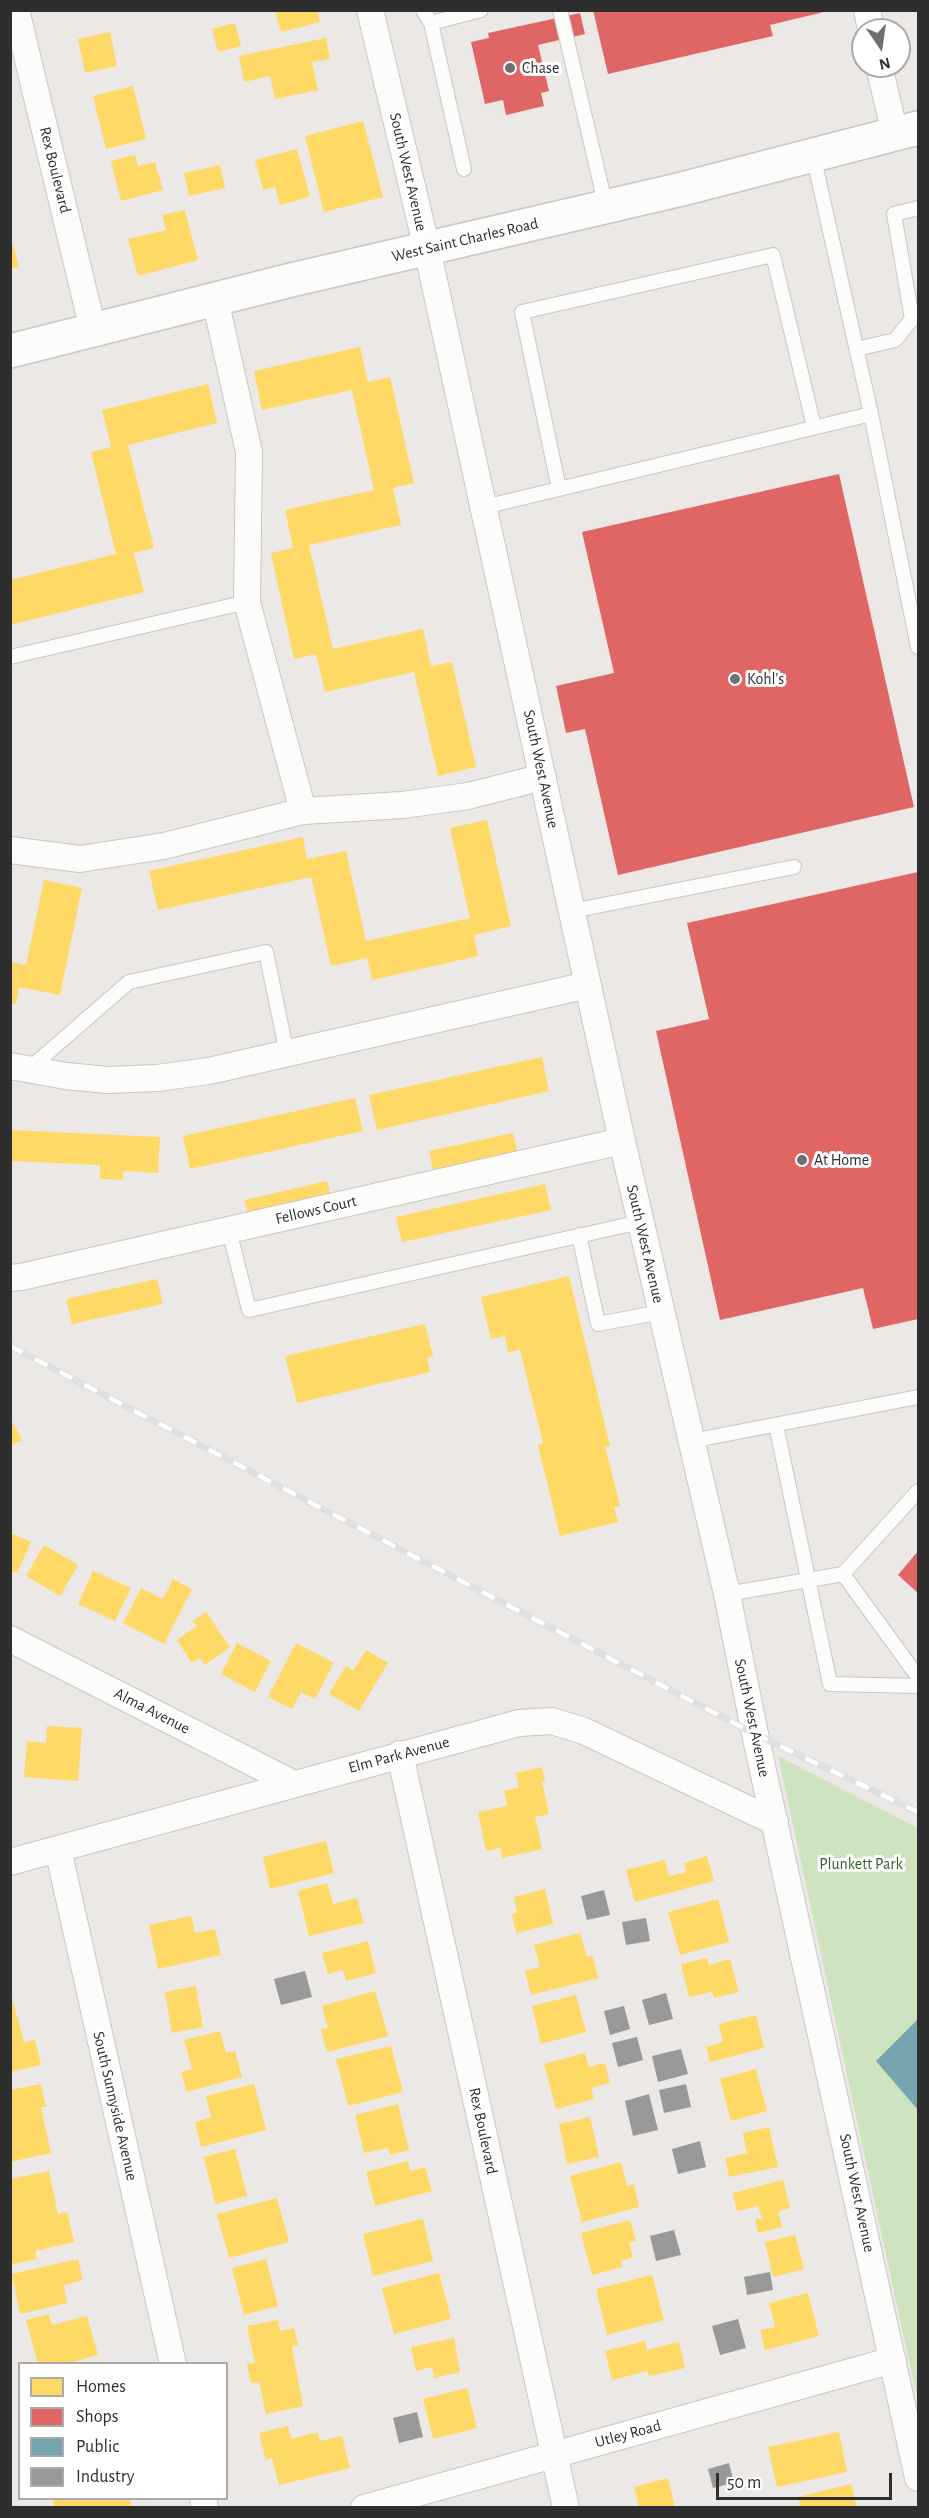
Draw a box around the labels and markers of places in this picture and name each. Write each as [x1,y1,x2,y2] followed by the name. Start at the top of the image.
[522,58,559,78] place label: Chase
[503,61,517,75] marker: Chase
[747,669,784,689] place label: Kohl's
[728,672,742,686] marker: Kohl's
[814,1150,869,1170] place label: At Home
[795,1153,809,1167] marker: At Home

